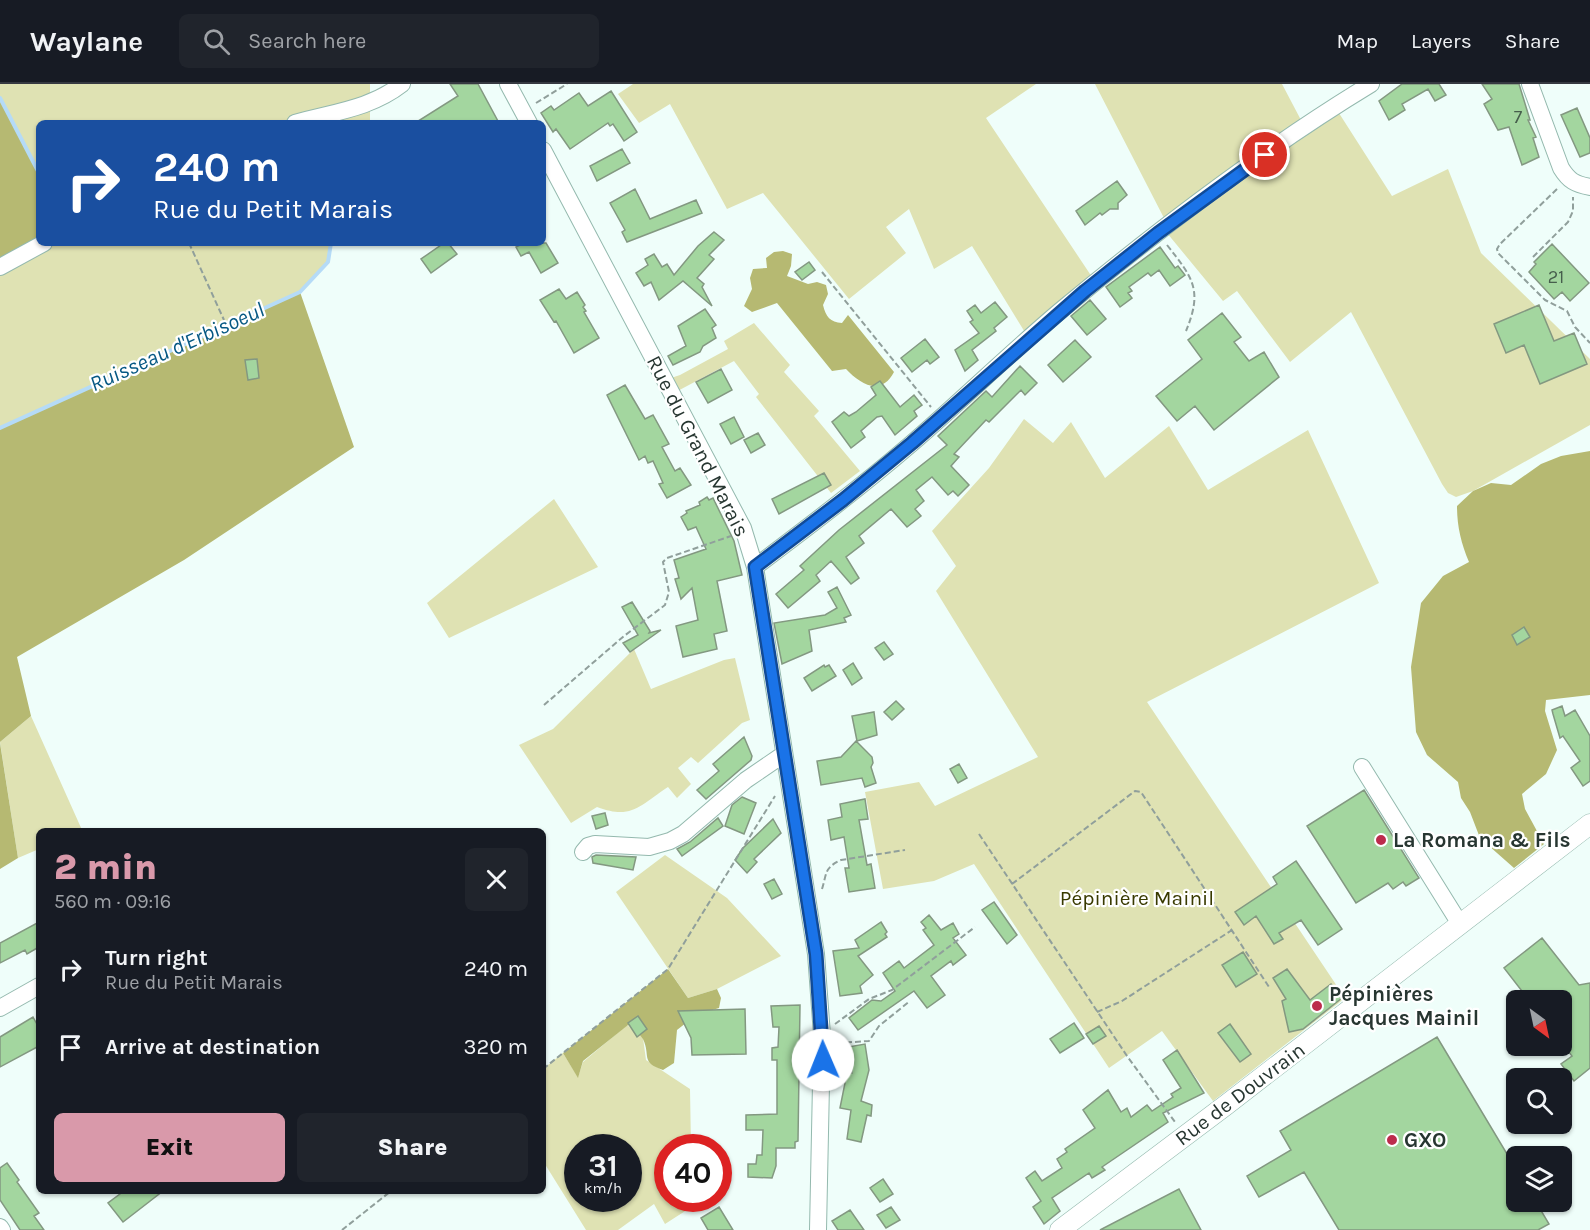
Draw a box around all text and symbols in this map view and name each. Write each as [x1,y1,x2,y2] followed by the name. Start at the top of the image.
[179,14,599,68] search box
[30,25,143,58] text: Waylane
[200,25,233,58] icon: search
[248,28,366,54] text: Search here
[1336,29,1378,53] text: Map
[1411,29,1472,53] text: Layers
[1505,29,1560,53] text: Share
[1514,106,1523,128] house number: 7
[1239,129,1290,180] pin
[1248,138,1281,171] icon: arrive
[153,142,280,192] text: 240 m
[54,144,132,222] icon: right
[153,193,393,225] text: Rue du Petit Marais
[1548,266,1564,288] house number: 21
[86,297,268,397] water label: Ruisseau d'Erbisoeul
[642,351,754,541] street label: Rue du Grand Marais
[1393,828,1571,852] place label: La Romana & Fils
[1374,833,1388,847] marker: La Romana & Fils
[54,846,157,888] text: 2 min
[465,848,528,911] button: close
[1060,886,1214,910] park label: Pépinière Mainil
[54,890,171,913] text: 560 m · 09:16
[105,945,208,971] text: Turn right
[54,953,87,986] icon: right
[464,956,528,982] text: 240 m
[105,971,283,994] text: Rue du Petit Marais
[1329,982,1479,1031] place label: Pépinières Jacques Mainil
[1506,990,1572,1056] north arrow
[1506,990,1572,1212] map controls
[1310,999,1324,1013] marker: Pépinières Jacques Mainil
[791,1028,855,1092] position arrow
[54,1031,87,1064] icon: arrive
[105,1034,320,1060] text: Arrive at destination
[463,1034,528,1060] text: 320 m
[1170,1037,1310,1151] street label: Rue de Douvrain
[1506,1068,1572,1134] button: search
[54,1113,285,1182] button: Exit
[297,1113,528,1182] button: Share
[1404,1128,1446,1152] place label: GXO
[1385,1133,1399,1147] marker: GXO
[654,1134,732,1212] speed limit sign: 40
[1506,1146,1572,1212] button: layers
[588,1148,618,1184] text: 31
[584,1179,622,1197] text: km/h

